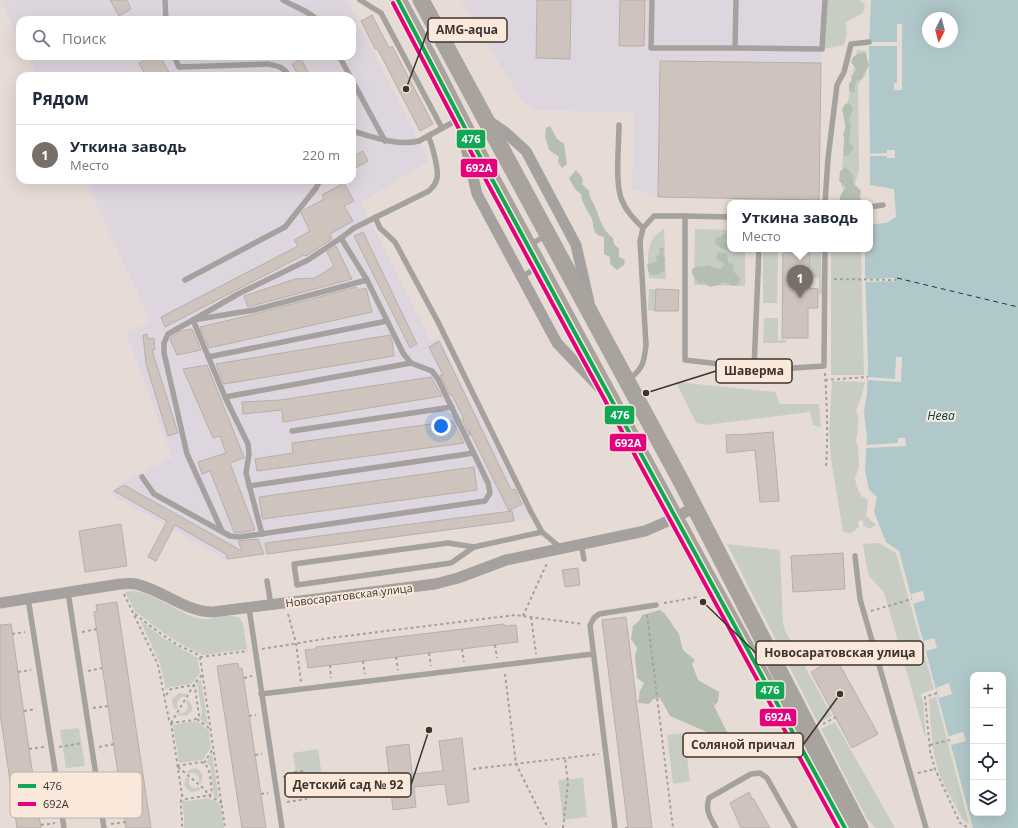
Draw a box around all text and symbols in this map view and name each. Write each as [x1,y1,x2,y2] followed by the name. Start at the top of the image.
[922,12,958,48] north arrow
[16,16,356,60] search box
[428,18,507,42] callout: AMG-aqua
[436,21,498,38] text: AMG-aqua
[30,27,52,49] icon: search
[62,28,106,48] text: Поиск
[32,87,89,110] text: Рядом
[456,129,486,149] line badge: 476
[462,131,480,146] text: 476
[70,136,187,156] text: Уткина заводь
[41,146,49,164] text: 1
[302,146,340,164] text: 220 m
[70,156,109,174] text: Место
[460,158,498,178] line badge: 692А
[466,160,493,175] text: 692А
[727,200,873,252] popup
[742,207,858,227] text: Уткина заводь
[742,227,781,245] text: Место
[787,265,813,298] pin: 1
[716,359,792,383] callout: Шаверма
[724,362,784,379] text: Шаверма
[604,405,635,425] line badge: 476
[611,407,629,422] text: 476
[927,407,955,424] water label: Нева
[431,416,451,436] your location
[609,433,647,452] line badge: 692А
[615,435,642,450] text: 692А
[285,580,413,610] street label: Новосаратовская улица
[756,641,923,665] callout: Новосаратовская улица
[764,644,916,661] text: Новосаратовская улица
[970,672,1006,816] map controls
[970,672,1006,708] button: +
[755,681,785,700] line badge: 476
[761,682,779,697] text: 476
[759,708,797,727] line badge: 692А
[970,708,1006,744] button: −
[765,709,792,724] text: 692А
[683,733,803,757] callout: Соляной причал
[691,736,795,753] text: Соляной причал
[970,744,1006,780] button: locate
[10,772,142,818] legend
[285,773,411,797] callout: Детский сад № 92
[293,776,403,793] text: Детский сад № 92
[43,778,62,793] text: 476
[970,780,1006,816] button: layers
[43,796,69,811] text: 692А

